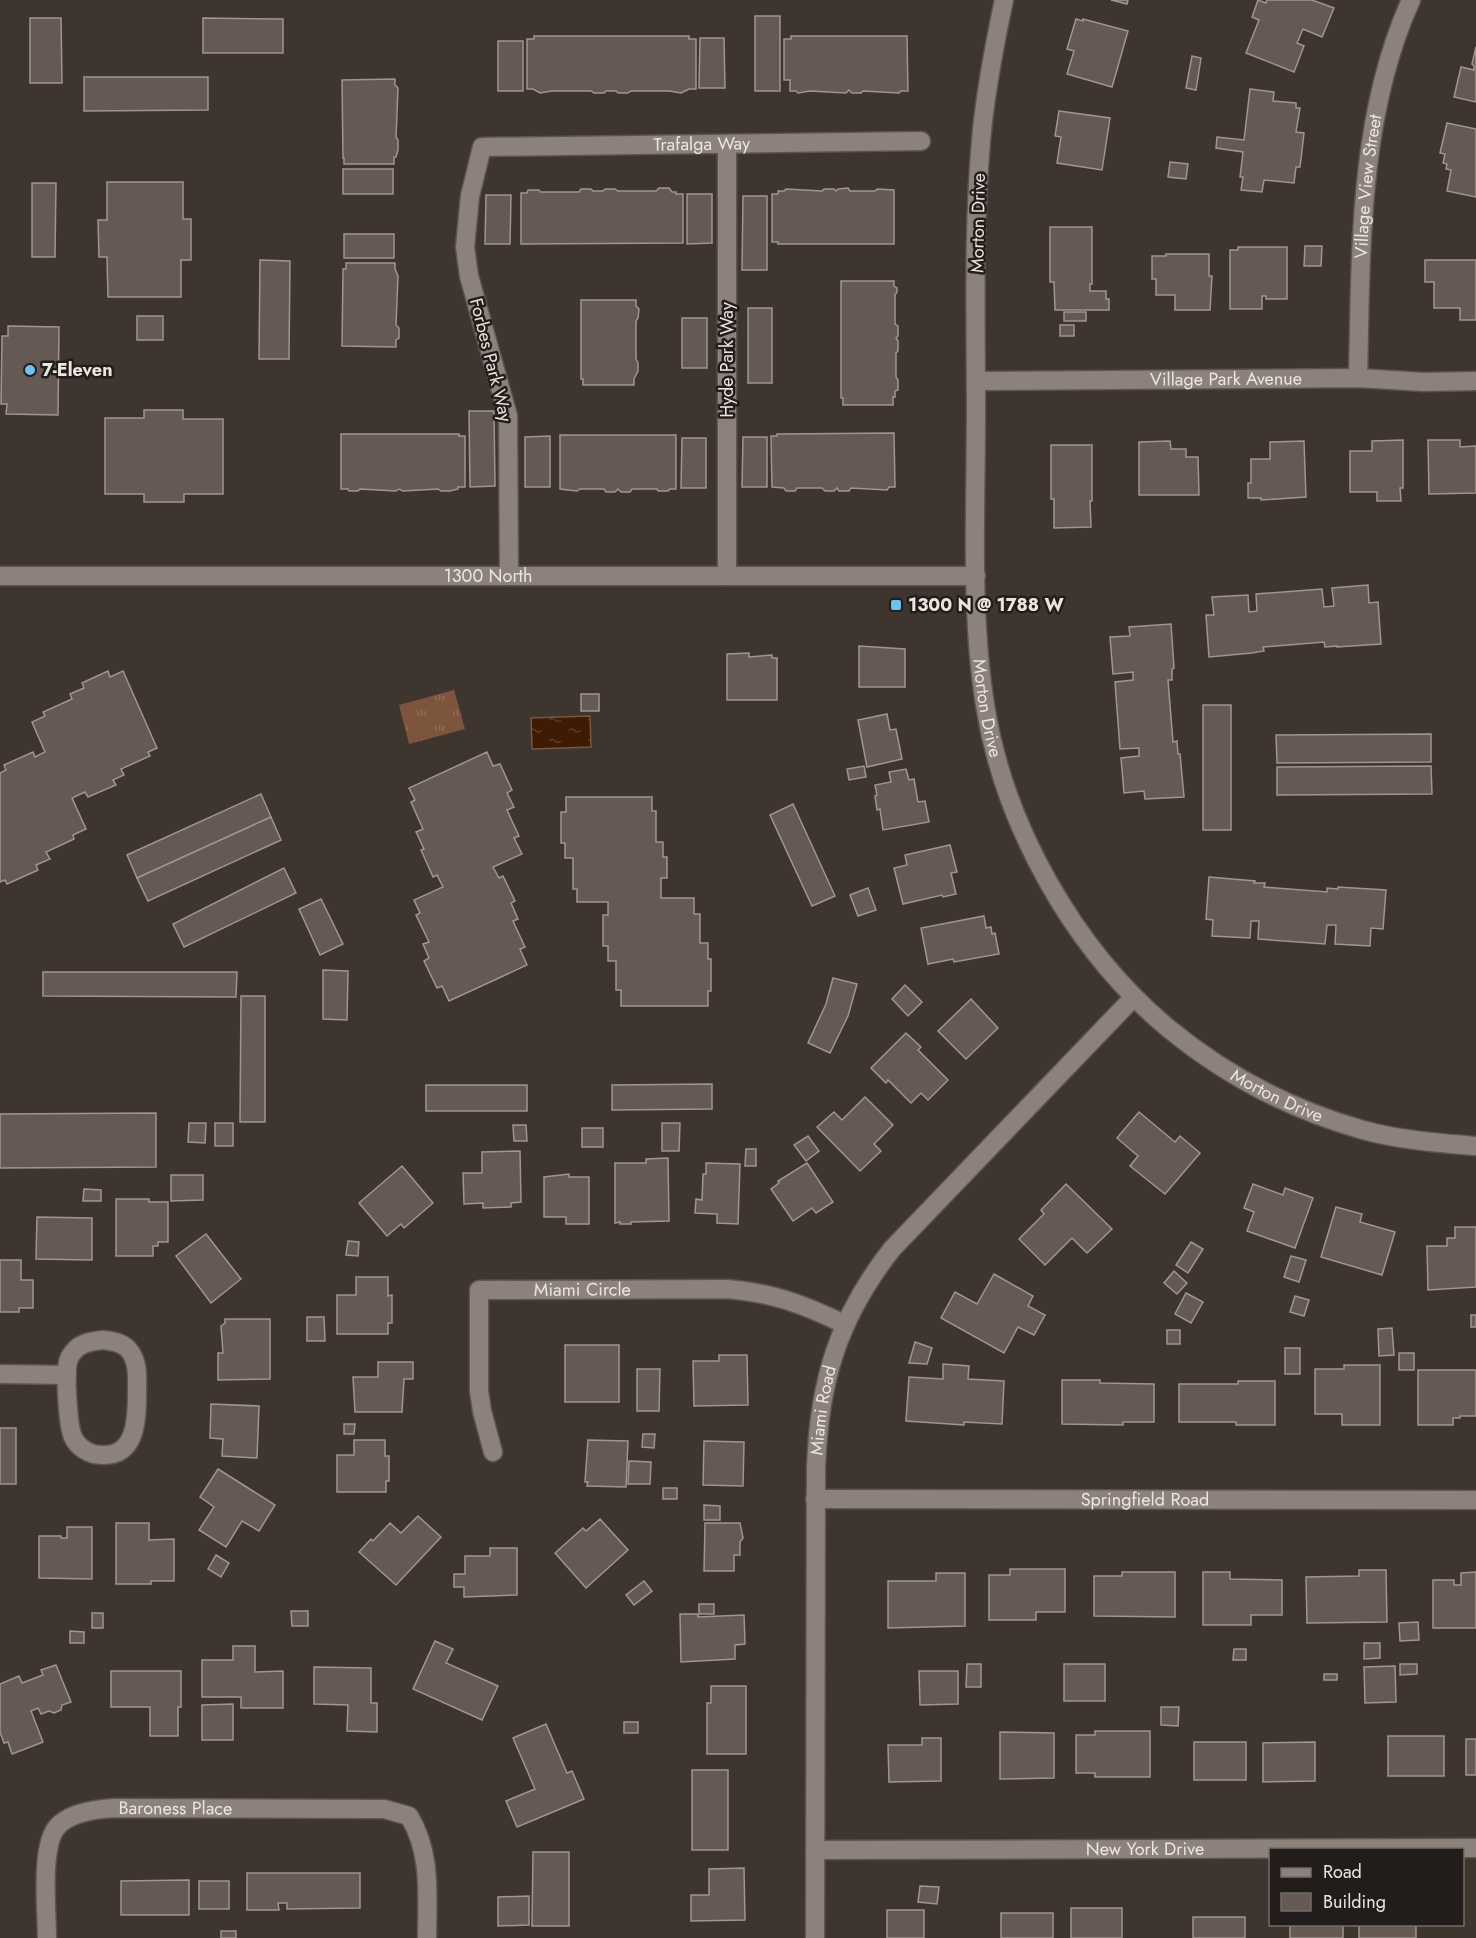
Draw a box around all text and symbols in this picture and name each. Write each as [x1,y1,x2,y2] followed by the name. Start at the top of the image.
[1348,112,1389,259] street label: Village View Street
[653,130,750,158] street label: Trafalga Way
[964,173,992,273] street label: Morton Drive
[463,295,519,425] street label: Forbes Park Way
[714,302,740,418] street label: Hyde Park Way
[42,357,113,383] place label: 7-Eleven
[23,363,37,377] marker: 7-Eleven
[1150,365,1302,393] street label: Village Park Avenue
[444,563,532,589] street label: 1300 North
[908,592,1065,618] place label: 1300 N @ 1788 W
[889,598,903,612] marker: 1300 N @ 1788 W
[966,658,1009,760] street label: Morton Drive
[1226,1062,1327,1129] street label: Morton Drive
[534,1276,631,1303] street label: Miami Circle
[804,1362,843,1456] street label: Miami Road
[1081,1486,1209,1513] street label: Springfield Road
[119,1795,232,1821] street label: Baroness Place
[1086,1836,1204,1862] street label: New York Drive
[1269,1848,1464,1926] legend
[1323,1859,1362,1885] text: Road
[1323,1889,1386,1915] text: Building

